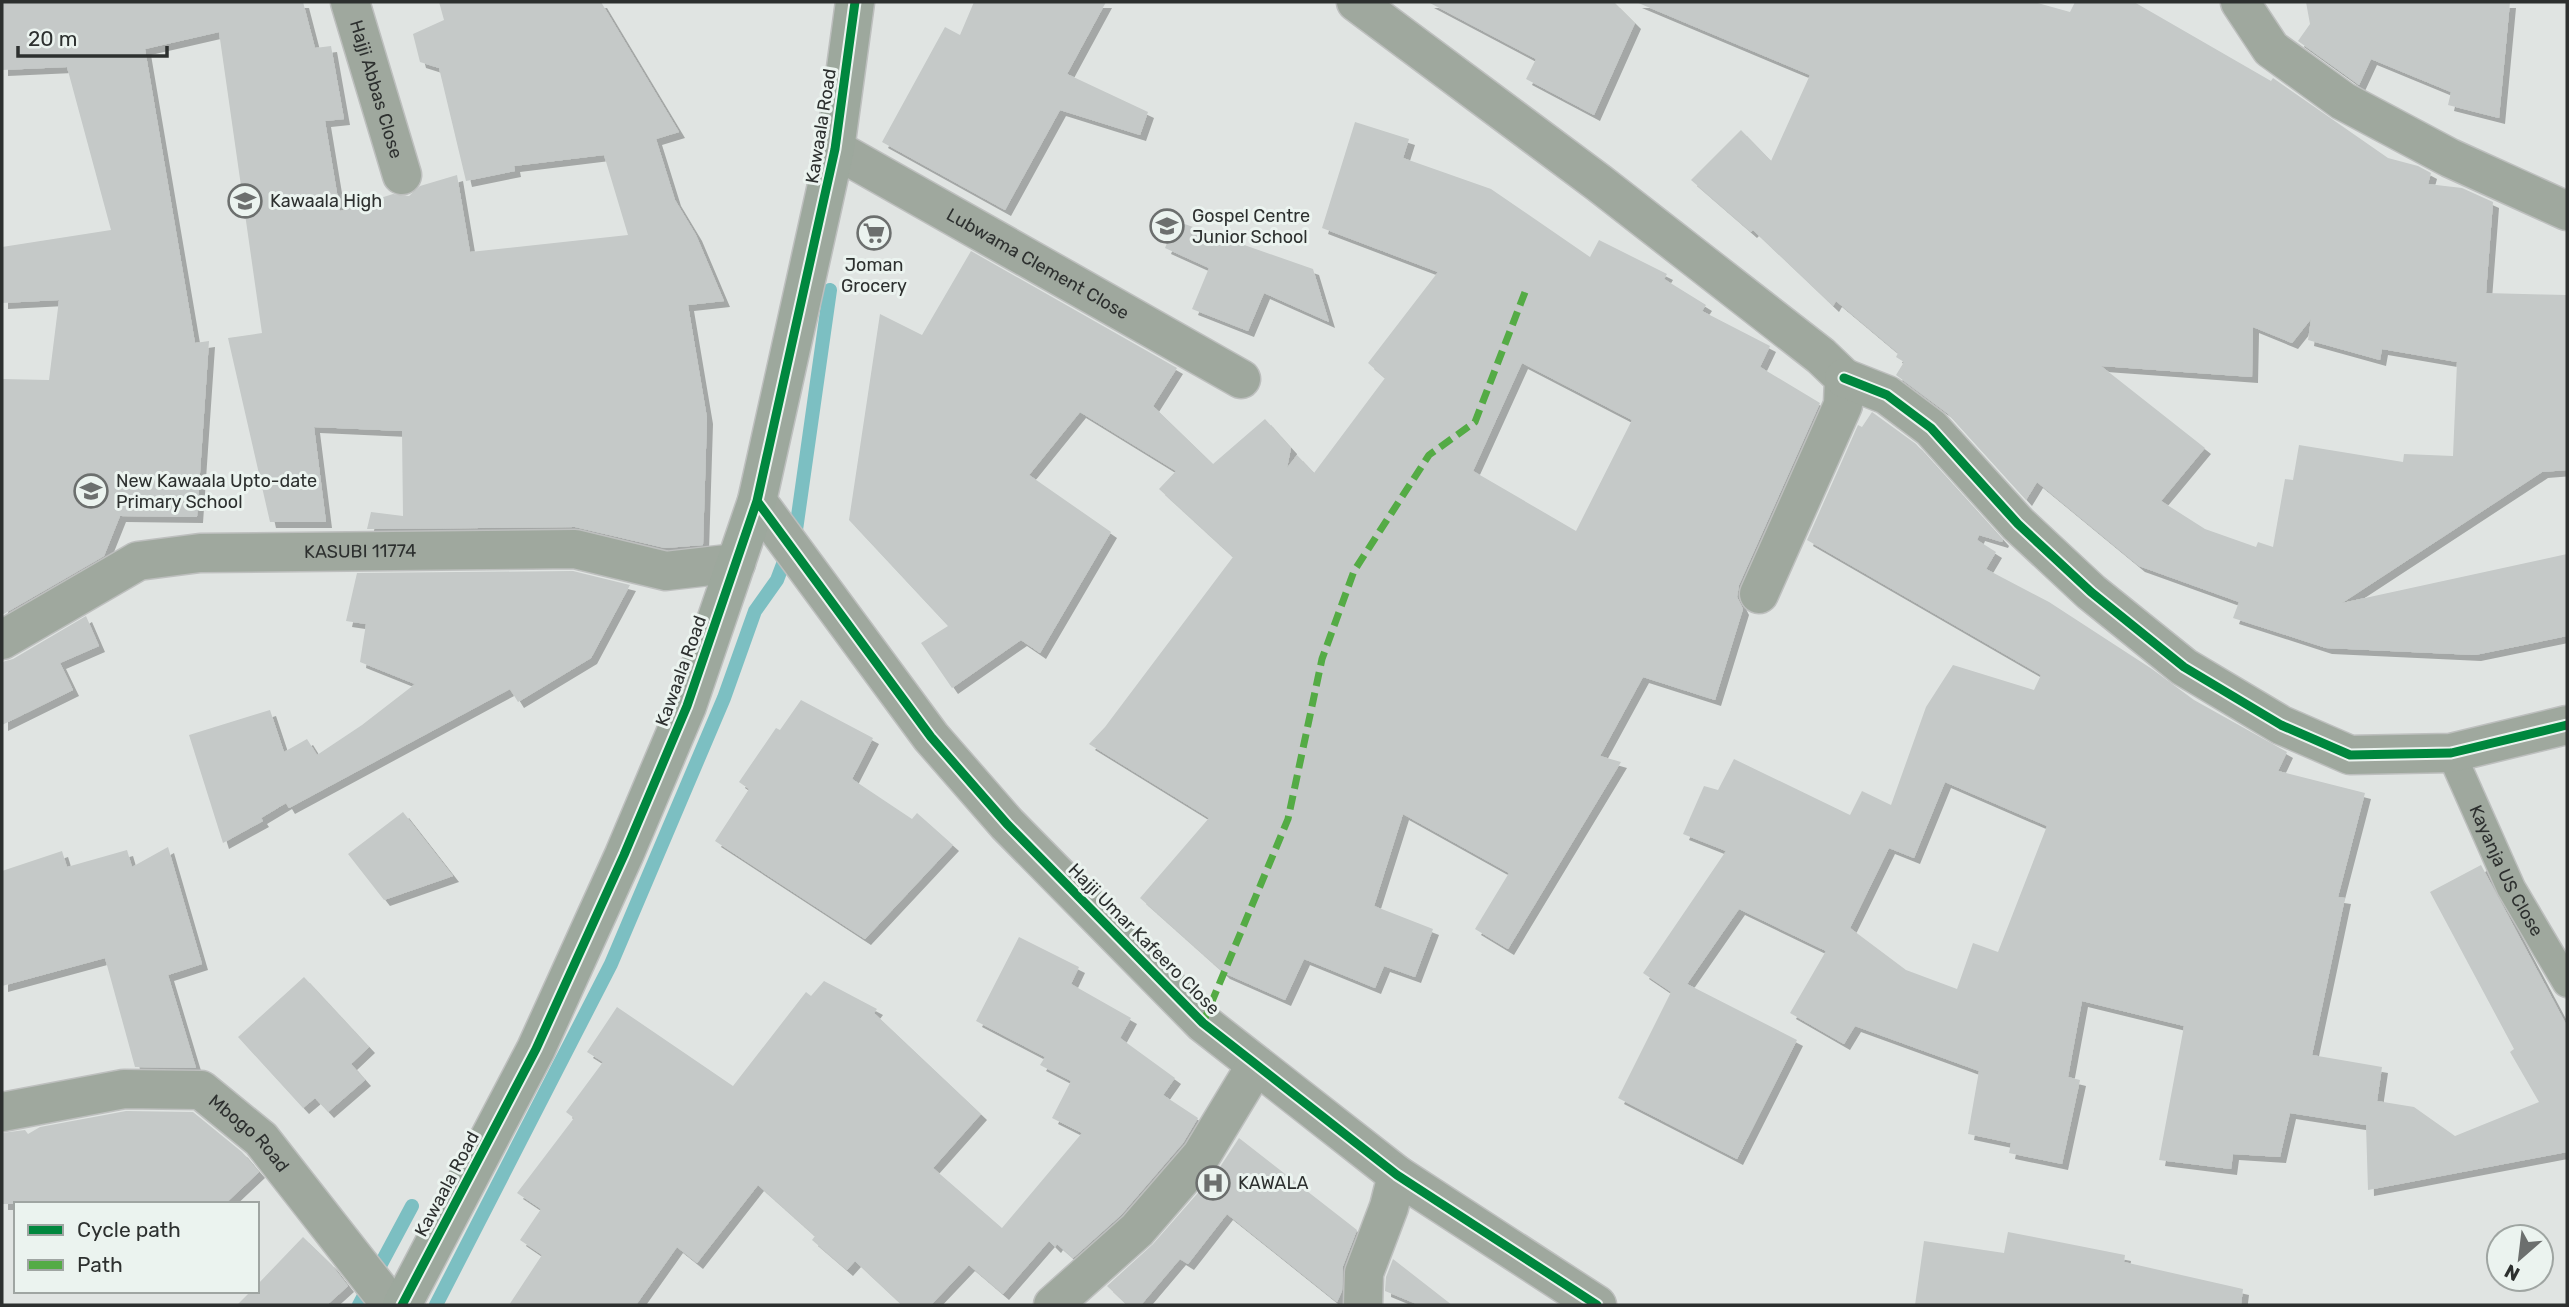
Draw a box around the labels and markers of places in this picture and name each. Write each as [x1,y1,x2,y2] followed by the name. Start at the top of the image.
[226,182,264,220] school or university icon: Kawaala High
[270,190,382,212] place label: Kawaala High
[1192,205,1310,248] place label: Gospel Centre Junior School
[1148,207,1186,245] school or university icon: Gospel Centre Junior School
[855,214,893,252] supermarket icon: Joman Grocery
[841,254,907,297] place label: Joman Grocery
[116,470,317,513] place label: New Kawaala Upto-date Primary School
[72,472,110,510] school or university icon: New Kawaala Upto-date Primary School
[1194,1164,1232,1202] hospital icon: KAWALA
[1238,1172,1309,1194] place label: KAWALA

